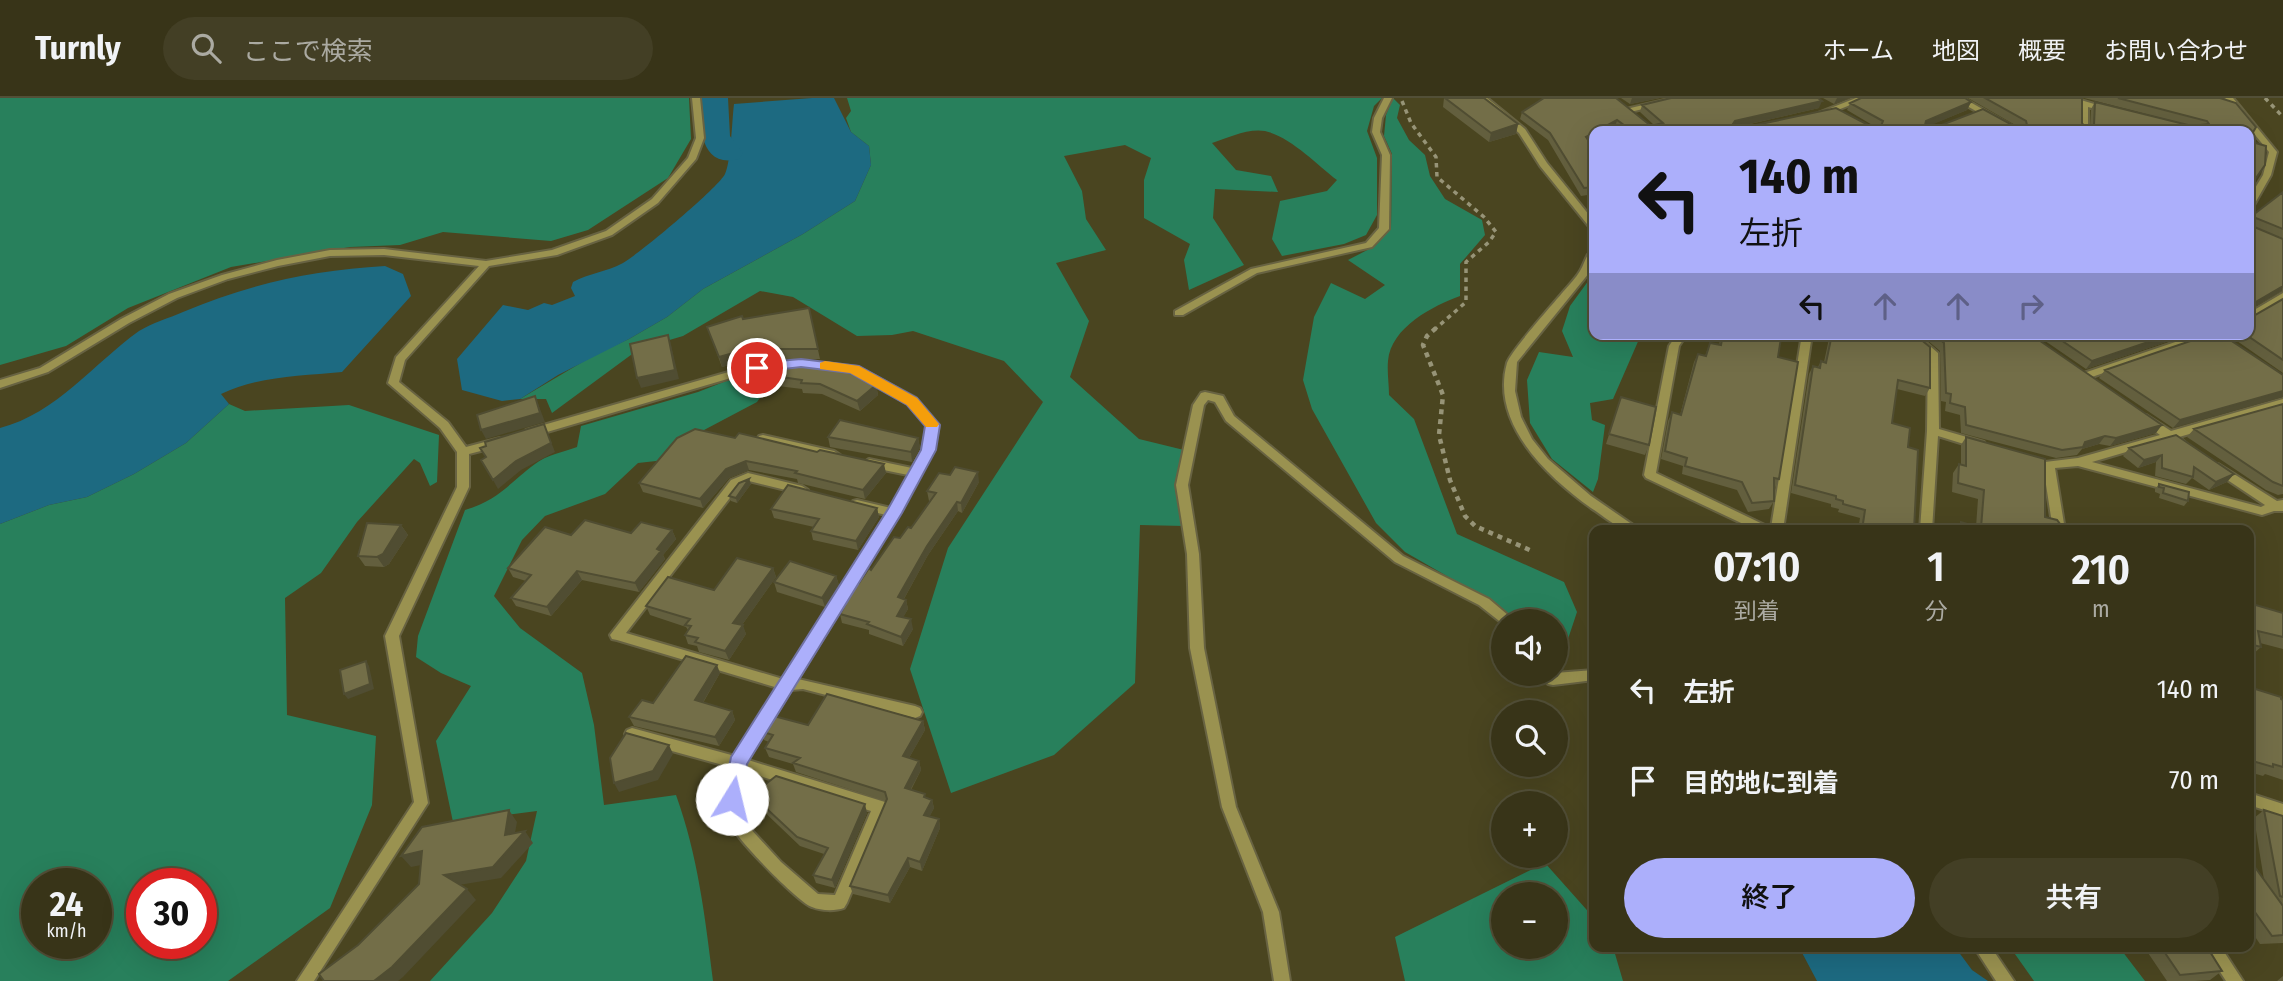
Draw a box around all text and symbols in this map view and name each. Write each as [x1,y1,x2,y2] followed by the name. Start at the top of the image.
[163,17,653,80] search box
[35,28,121,68] text: Turnly
[187,29,225,67] icon: search
[243,36,373,67] text: ここで検索
[1823,37,1894,65] text: ホーム
[1932,37,1980,65] text: 地図
[2018,37,2066,65] text: 概要
[2104,37,2248,65] text: お問い合わせ
[1739,147,1859,206] text: 140 m
[1624,154,1715,245] icon: left
[1739,214,1803,252] text: 左折
[1793,287,1831,325] icon: left
[1866,287,1904,325] icon: ahead
[1939,287,1977,325] icon: ahead
[2012,287,2050,325] icon: right
[727,338,787,398] pin
[738,349,776,387] icon: arrive
[1713,542,1801,592] text: 07:10
[1927,542,1945,592] text: 1
[2071,545,2130,595] text: 210
[2092,595,2110,623] text: m
[1734,597,1780,625] text: 到着
[1925,597,1948,625] text: 分
[1491,609,1568,959] map controls
[1491,609,1568,686] button: sound
[1624,671,1662,709] icon: left
[2157,674,2219,705] text: 140 m
[1683,677,1735,708] text: 左折
[1491,700,1568,777] button: search
[695,762,769,836] position arrow
[1624,762,1662,800] icon: arrive
[2169,765,2219,796] text: 70 m
[1683,768,1839,799] text: 目的地に到着
[1491,791,1568,868] button: +
[1624,858,1915,938] button: 終了
[1929,858,2219,938] button: 共有
[126,868,217,959] speed limit sign: 30
[1491,882,1568,959] button: −
[50,883,83,925] text: 24
[46,920,87,942] text: km/h

